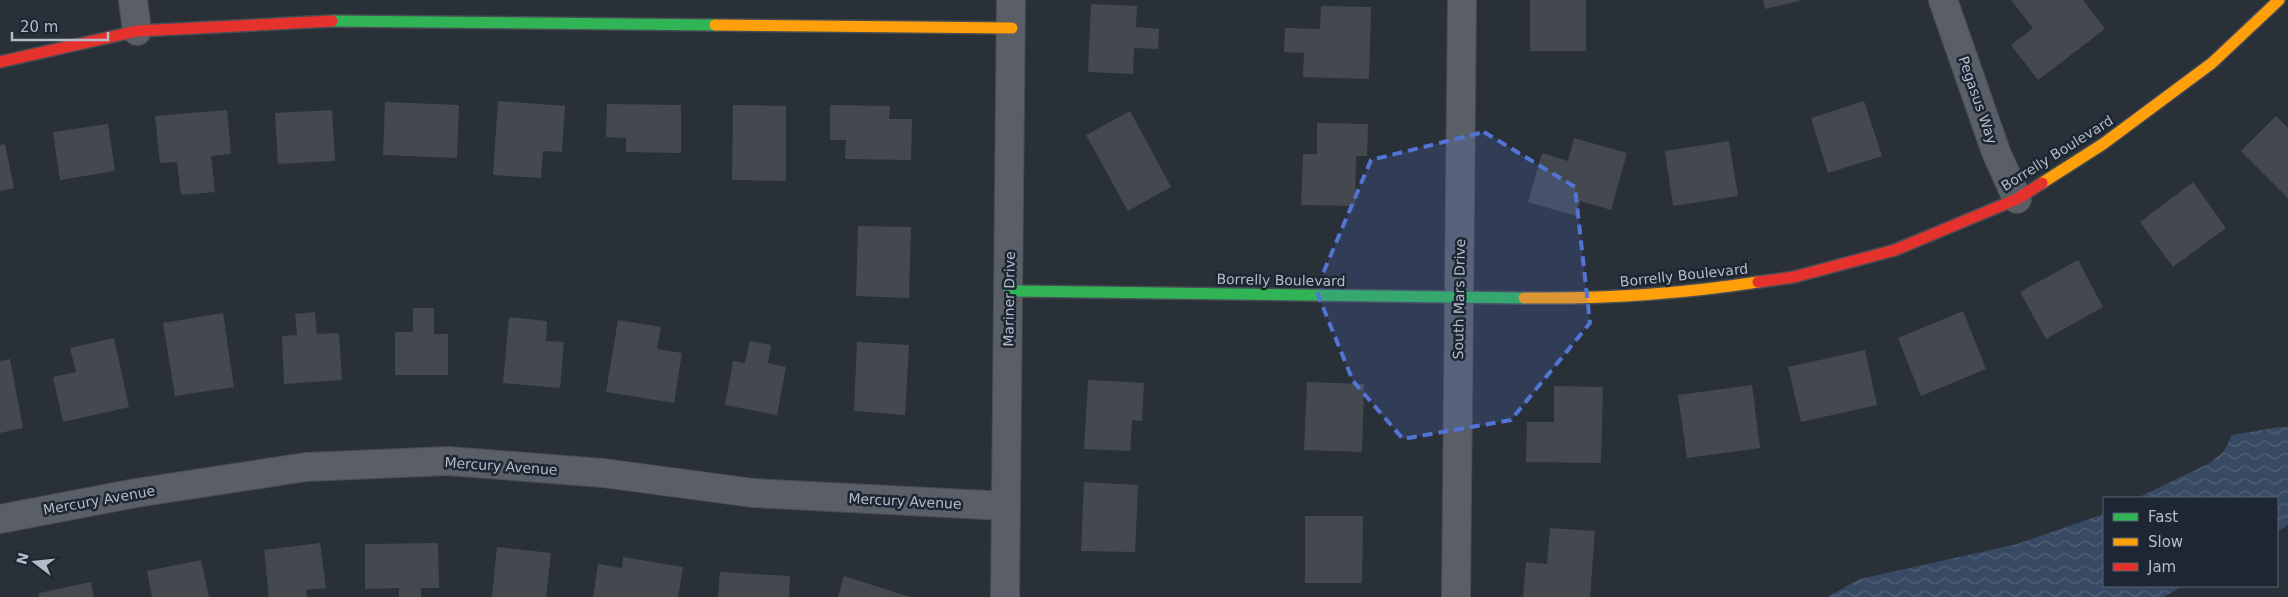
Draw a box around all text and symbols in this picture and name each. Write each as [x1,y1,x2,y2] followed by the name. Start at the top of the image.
[12,10,109,42] scale bar
[20,18,58,36] text: 20 m
[1956,54,2000,146] street label: Pegasus Way
[1998,112,2116,194] street label: Borrelly Boulevard
[1450,239,1468,359] street label: South Mars Drive
[1000,251,1018,347] street label: Mariner Drive
[1619,260,1749,290] street label: Borrelly Boulevard
[1216,271,1346,289] street label: Borrelly Boulevard
[444,454,558,478] street label: Mercury Avenue
[42,482,156,518] street label: Mercury Avenue
[848,490,962,512] street label: Mercury Avenue
[2103,497,2278,587] legend
[2148,508,2178,526] text: Fast
[2148,533,2183,551] text: Slow
[10,537,60,587] north arrow
[13,551,32,566] text: N
[2147,558,2176,576] text: Jam

